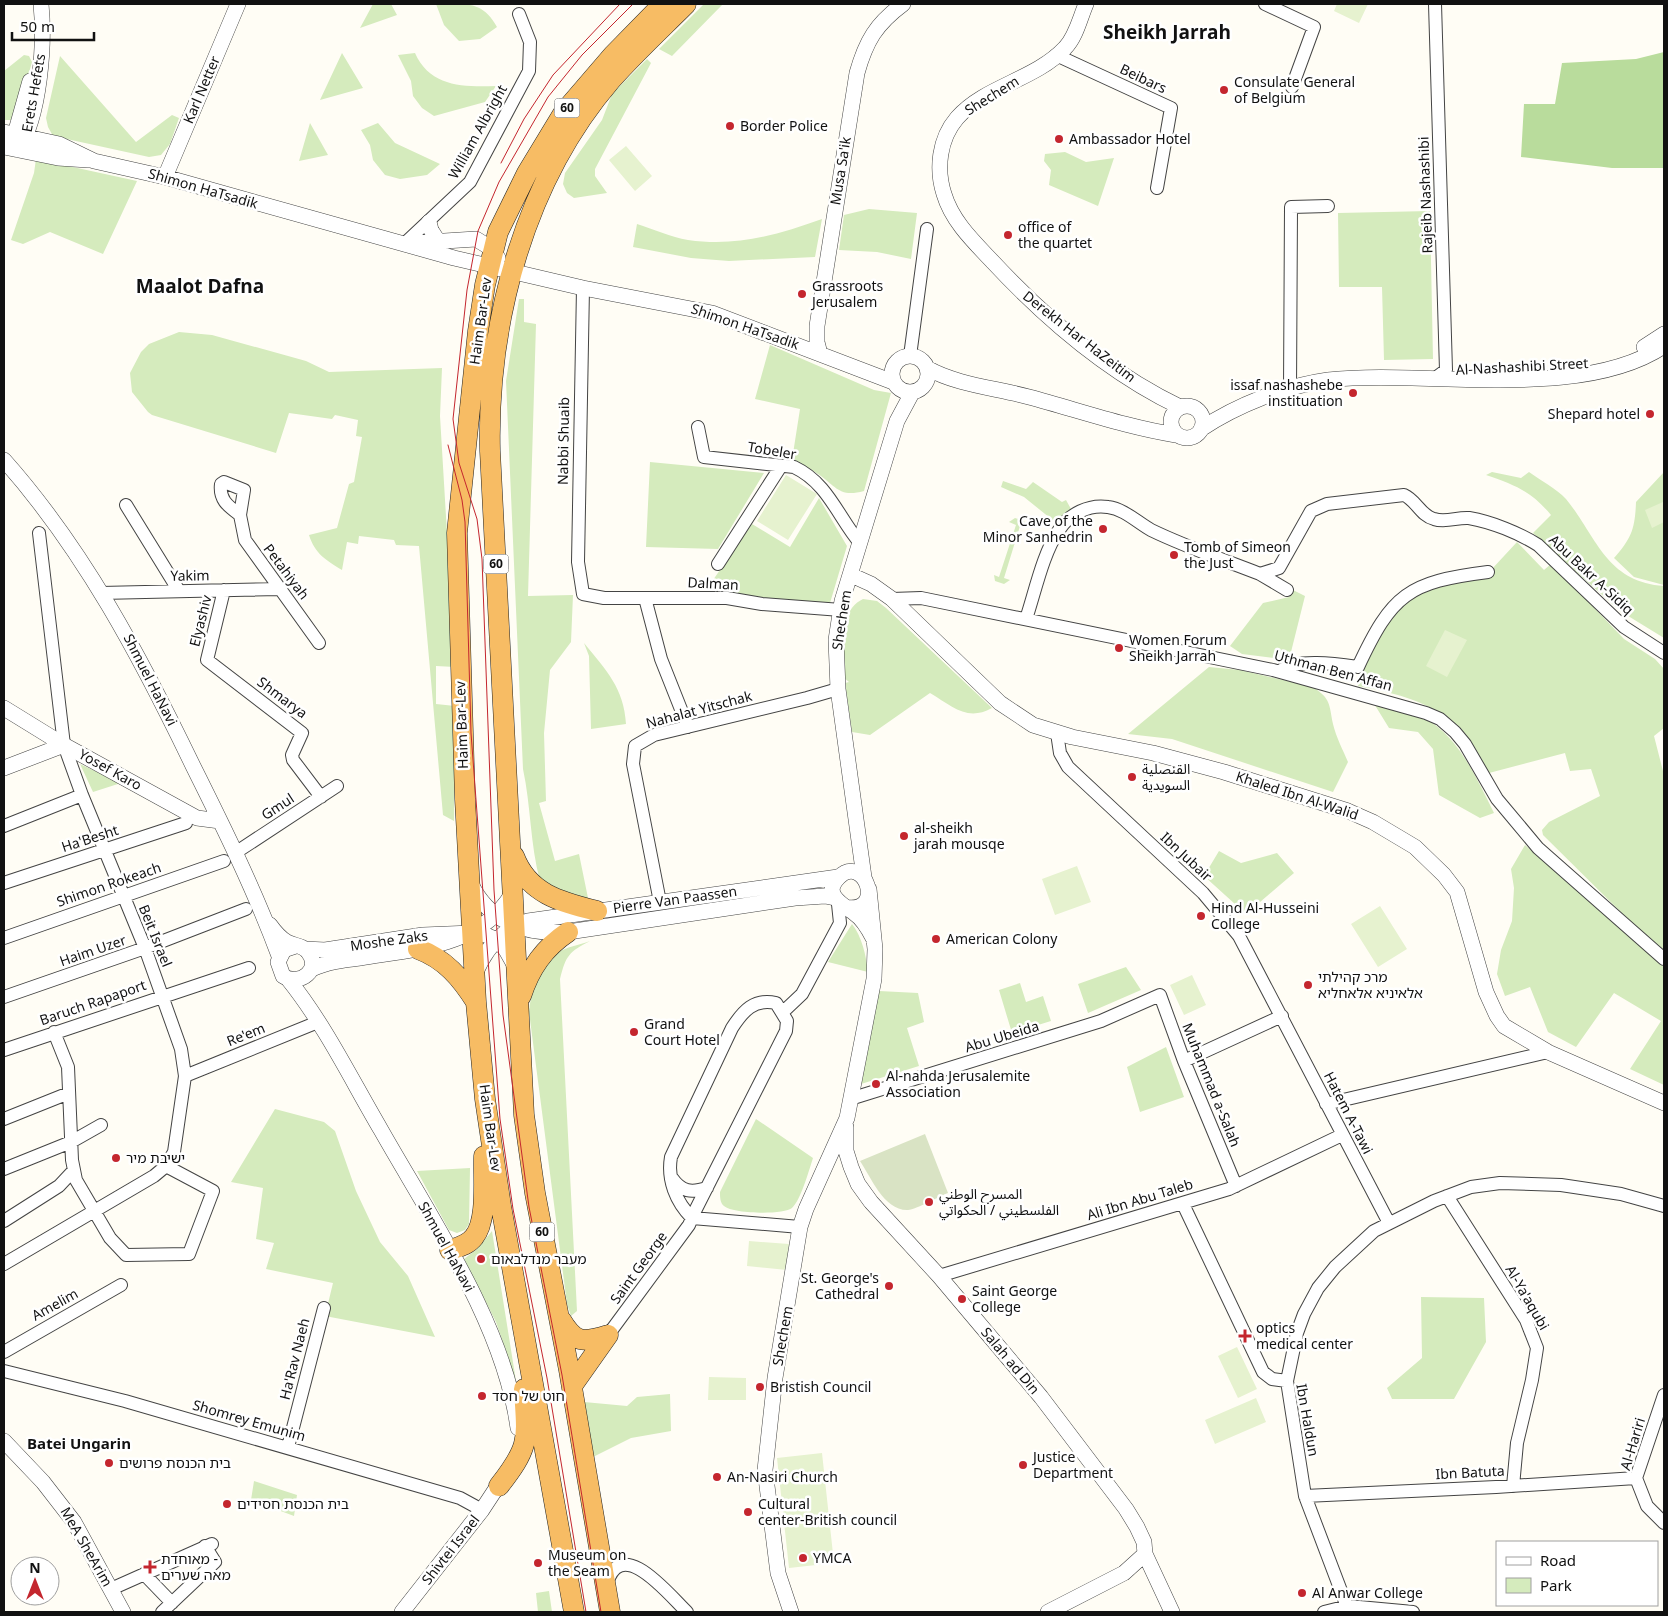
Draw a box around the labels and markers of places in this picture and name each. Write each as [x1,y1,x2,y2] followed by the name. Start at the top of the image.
[1234,68,1355,113] place label: Consulate General of Belgium
[1218,84,1230,96] marker: Consulate General of Belgium
[740,112,828,141] place label: Border Police
[724,120,736,132] marker: Border Police
[1069,125,1191,154] place label: Ambassador Hotel
[1053,133,1065,145] marker: Ambassador Hotel
[1018,213,1092,258] place label: office of the quartet
[1002,229,1014,241] marker: office of the quartet
[810,272,883,317] place label: Grassroots Jerusalem
[796,288,808,300] marker: Grassroots Jerusalem
[1230,371,1343,416] place label: issaf nashashebe instituation
[1347,387,1359,399] marker: issaf nashashebe instituation
[1548,400,1640,429] place label: Shepard hotel
[1644,408,1656,420] marker: Shepard hotel
[983,507,1093,552] place label: Cave of the Minor Sanhedrin
[1097,523,1109,535] marker: Cave of the Minor Sanhedrin
[1184,533,1291,578] place label: Tomb of Simeon the Just
[1168,549,1180,561] marker: Tomb of Simeon the Just
[1129,626,1227,671] place label: Women Forum Sheikh Jarrah
[1113,642,1125,654] marker: Women Forum Sheikh Jarrah
[1142,755,1190,800] place label: القنصلية السويدية
[1126,771,1138,783] marker: القنصلية السويدية
[913,814,1005,859] place label: al-sheikh jarah mousqe
[898,830,910,842] marker: al-sheikh jarah mousqe
[1211,894,1319,939] place label: Hind Al-Husseini College
[1195,910,1207,922] marker: Hind Al-Husseini College
[946,925,1058,954] place label: American Colony
[930,933,942,945] marker: American Colony
[1318,963,1423,1008] place label: מרכ קהילתי אלאיניא אלאחליא
[1302,979,1314,991] marker: מרכ קהילתי אלאיניא אלאחליא
[644,1010,720,1055] place label: Grand Court Hotel
[628,1026,640,1038] marker: Grand Court Hotel
[886,1062,1030,1107] place label: Al-nahda Jerusalemite Association
[870,1078,882,1090] marker: Al-nahda Jerusalemite Association
[126,1144,185,1173] place label: ישיבת מיר
[110,1152,122,1164] marker: ישיבת מיר
[939,1180,1059,1225] place label: المسرح الوطني الفلسطيني / الحكواتي
[923,1196,935,1208] marker: المسرح الوطني الفلسطيني / الحكواتي
[491,1245,587,1274] place label: מעבר מנדלבאום
[475,1253,487,1265] marker: מעבר מנדלבאום
[801,1264,879,1309] place label: St. George's Cathedral
[972,1277,1057,1322] place label: Saint George College
[883,1280,895,1292] marker: St. George's Cathedral
[956,1293,968,1305] marker: Saint George College
[1256,1314,1353,1359] place label: optics medical center
[1238,1329,1252,1343] marker: optics medical center
[770,1373,871,1402] place label: Bristish Council
[754,1381,766,1393] marker: Bristish Council
[492,1382,565,1411] place label: חוט של חסד
[476,1390,488,1402] marker: חוט של חסד
[1031,1443,1113,1488] place label: Justice Department
[119,1449,231,1478] place label: בית הכנסת פרושים
[103,1457,115,1469] marker: בית הכנסת פרושים
[1017,1459,1029,1471] marker: Justice Department
[727,1463,838,1492] place label: An-Nasiri Church
[711,1471,723,1483] marker: An-Nasiri Church
[237,1490,349,1519] place label: בית הכנסת חסידים
[758,1490,897,1535] place label: Cultural center-British council
[221,1498,233,1510] marker: בית הכנסת חסידים
[742,1506,754,1518] marker: Cultural center-British council
[548,1541,626,1586] place label: Museum on the Seam
[813,1544,851,1573] place label: YMCA
[161,1545,231,1590] place label: מאוחדת - מאה שערים
[797,1552,809,1564] marker: YMCA
[532,1557,544,1569] marker: Museum on the Seam
[143,1560,157,1574] marker: מאוחדת - מאה שערים
[1312,1579,1423,1608] place label: Al Anwar College
[1296,1587,1308,1599] marker: Al Anwar College

